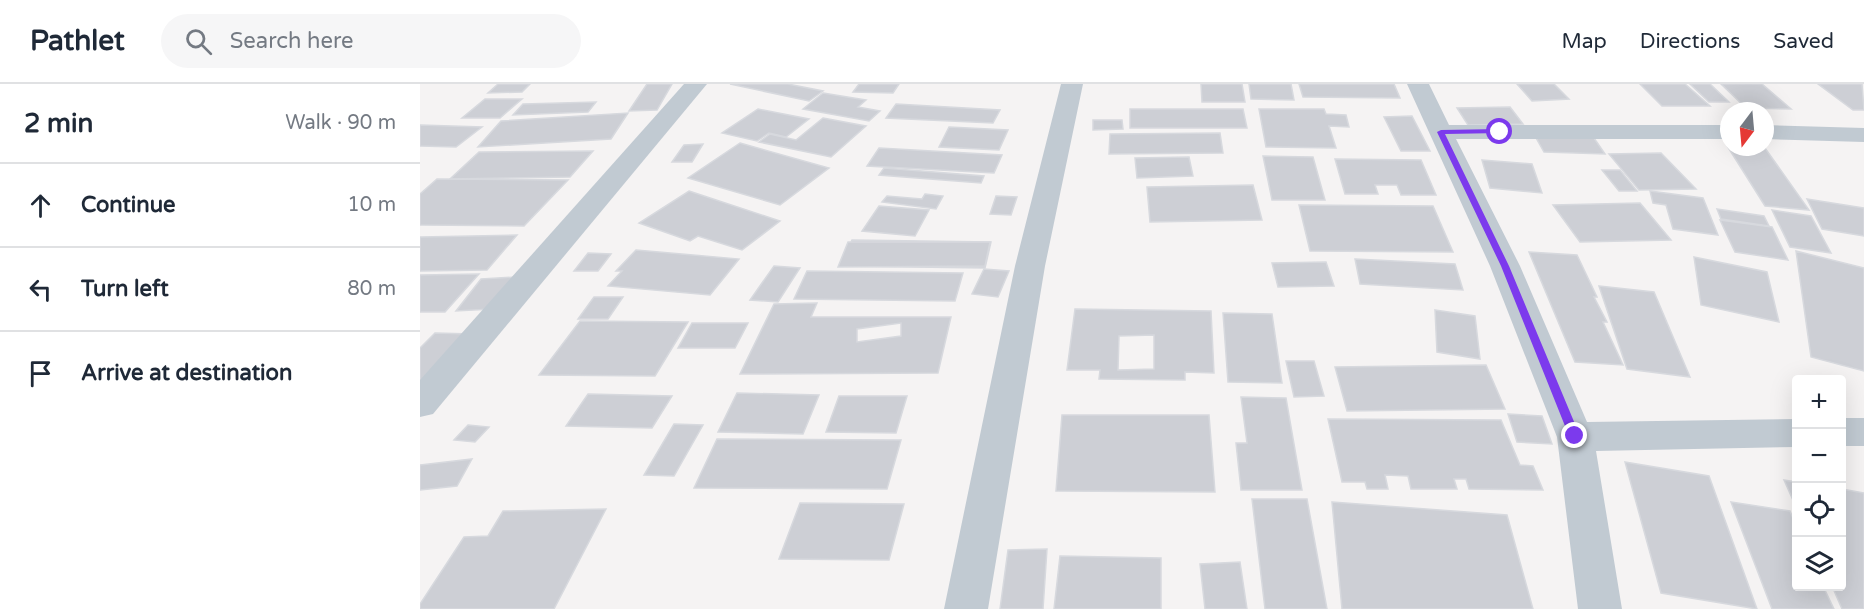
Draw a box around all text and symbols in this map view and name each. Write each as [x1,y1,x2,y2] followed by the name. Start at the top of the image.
[161,14,581,68] search box
[30,24,125,58] text: Pathlet
[182,25,215,58] icon: search
[230,28,353,54] text: Search here
[1561,29,1607,54] text: Map
[1640,29,1740,54] text: Directions
[1773,29,1834,54] text: Saved
[1720,102,1774,156] north arrow
[24,108,93,139] text: 2 min
[285,111,396,135] text: Walk · 90 m
[1486,118,1512,144] route start
[24,189,57,222] icon: ahead
[81,192,176,218] text: Continue
[347,193,396,217] text: 10 m
[24,273,57,306] icon: left
[81,276,169,302] text: Turn left
[347,277,396,301] text: 80 m
[24,357,57,390] icon: arrive
[81,360,292,386] text: Arrive at destination
[1792,375,1846,591] map controls
[1792,375,1846,429] button: +
[1561,422,1587,448] route end
[1792,429,1846,483] button: −
[1792,483,1846,537] button: locate
[1792,537,1846,591] button: layers

